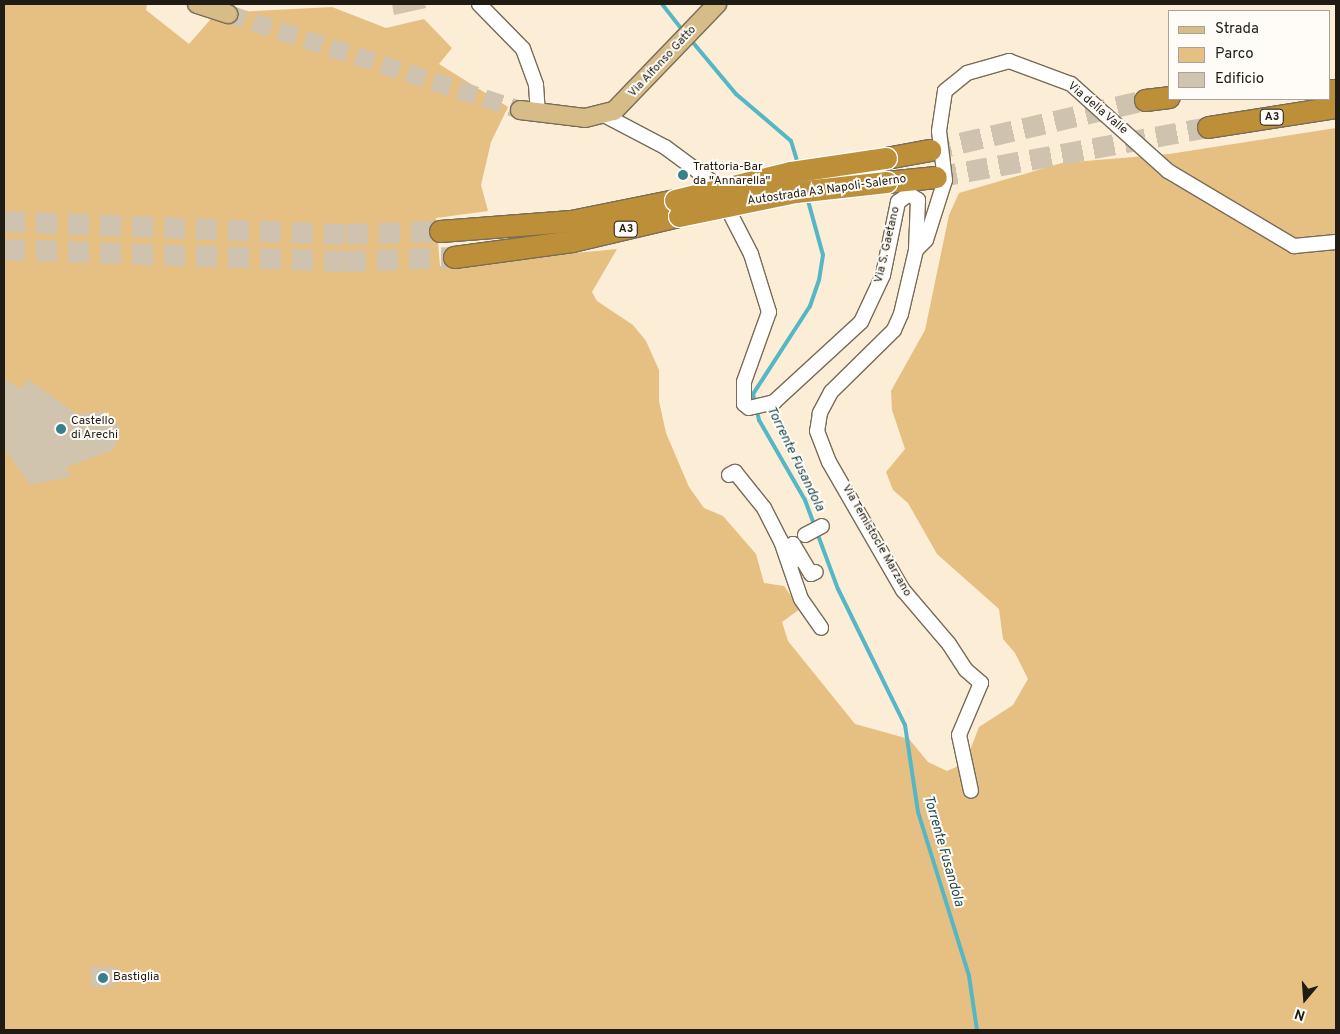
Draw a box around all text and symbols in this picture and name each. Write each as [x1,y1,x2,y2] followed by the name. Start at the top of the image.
[1168,10,1330,100] legend
[1215,20,1259,39] text: Strada
[626,23,700,101] street label: Via Alfonso Gatto
[1215,45,1254,64] text: Parco
[1215,70,1264,89] text: Edificio
[1064,79,1130,139] street label: Via della Valle
[1260,108,1284,125] road number: A3
[693,161,770,189] place label: Trattoria-Bar da "Annarella"
[677,169,689,181] marker: Trattoria-Bar da "Annarella"
[746,173,908,209] street label: Autostrada A3 Napoli-Salerno
[872,205,904,285] street label: Via S. Gaetano
[614,220,638,238] road number: A3
[762,404,828,514] water label: Torrente Fusandola
[71,415,119,443] place label: Castello di Arechi
[55,423,67,435] marker: Castello di Arechi
[838,482,914,600] street label: Via Temistocle Marzano
[919,793,967,909] water label: Torrente Fusandola
[113,971,159,985] place label: Bastiglia
[97,972,109,984] marker: Bastiglia
[1280,974,1330,1024] north arrow
[1293,1004,1308,1023] text: N

